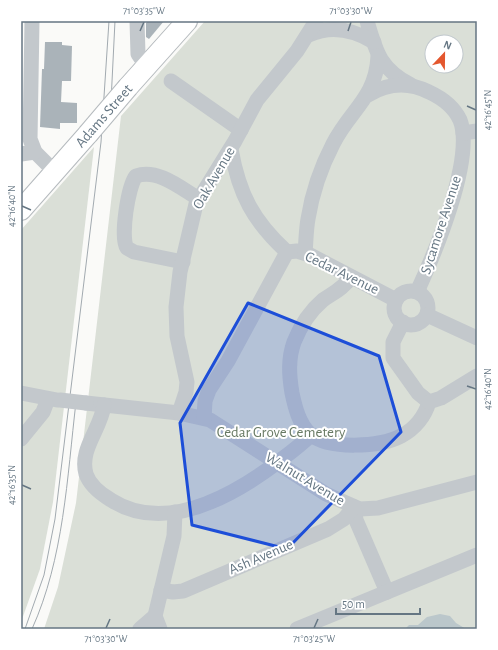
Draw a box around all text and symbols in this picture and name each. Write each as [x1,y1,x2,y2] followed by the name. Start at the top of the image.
[123,6,165,16] text: 71°03'35"W
[330,6,373,16] text: 71°03'30"W
[424,34,464,74] north arrow
[442,39,453,52] text: N
[73,81,135,150] street label: Adams Street
[483,90,493,130] text: 42°16'45"N
[190,144,238,212] street label: Oak Avenue
[418,174,464,276] street label: Sycamore Avenue
[7,185,17,227] text: 42°16'40"N
[303,249,381,297] street label: Cedar Avenue
[483,368,493,410] text: 42°16'40"N
[217,425,346,440] park label: Cedar Grove Cemetery
[263,449,347,509] street label: Walnut Avenue
[7,465,17,505] text: 42°16'35"N
[227,537,295,577] street label: Ash Avenue
[336,590,420,616] scale bar
[342,598,365,610] text: 50 m
[85,634,128,644] text: 71°03'30"W
[293,634,335,644] text: 71°03'25"W

